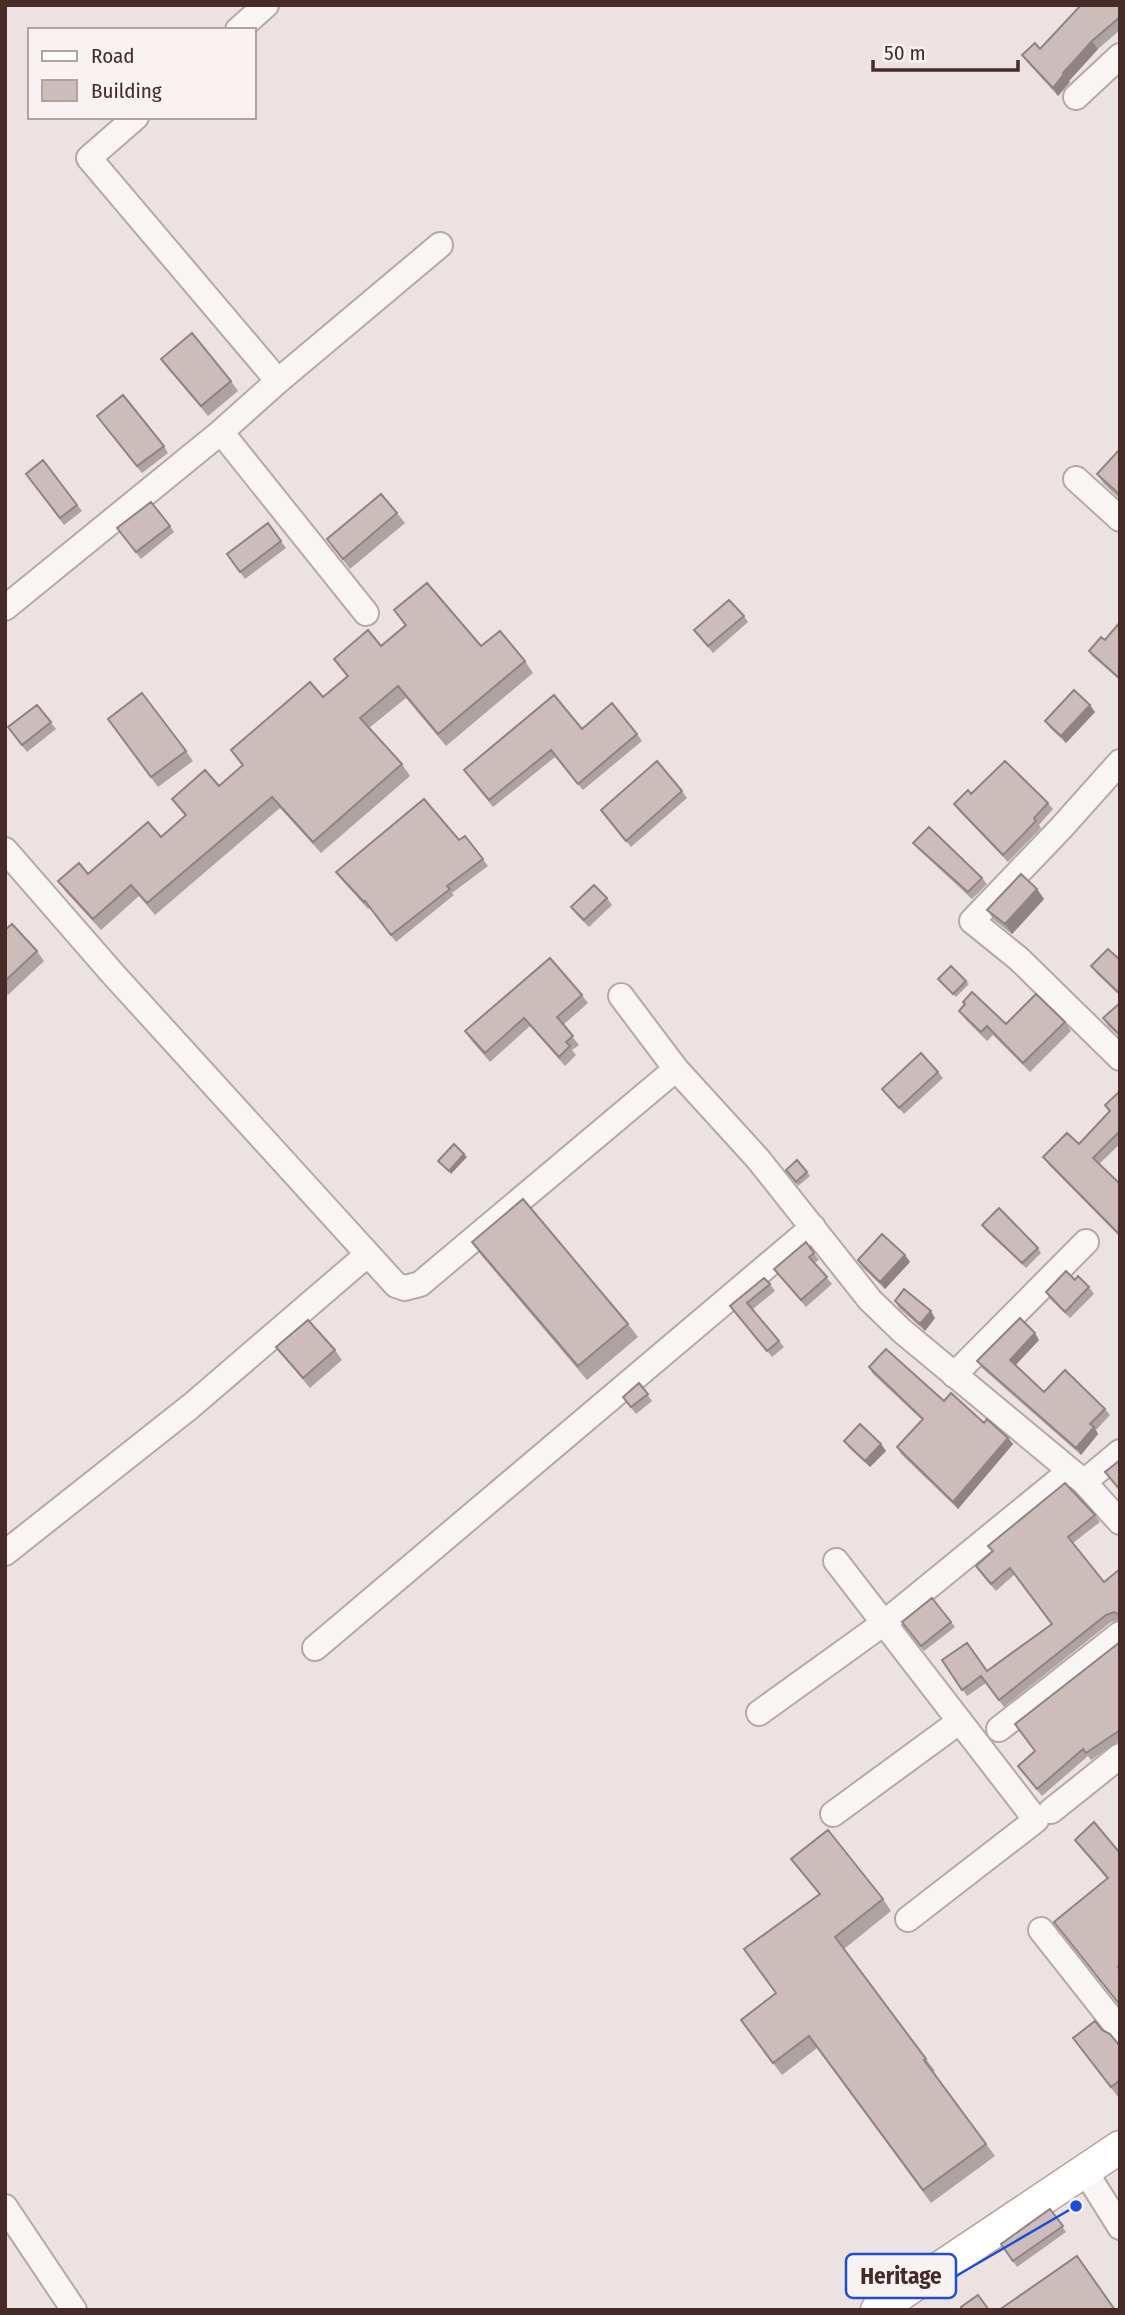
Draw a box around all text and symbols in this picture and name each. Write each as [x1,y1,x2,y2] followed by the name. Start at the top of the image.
[28,28,256,119] legend
[873,28,1018,72] scale bar
[884,40,926,66] text: 50 m
[91,43,135,69] text: Road
[91,78,162,104] text: Building
[846,2254,956,2298] callout: Heritage
[860,2262,942,2290] text: Heritage

